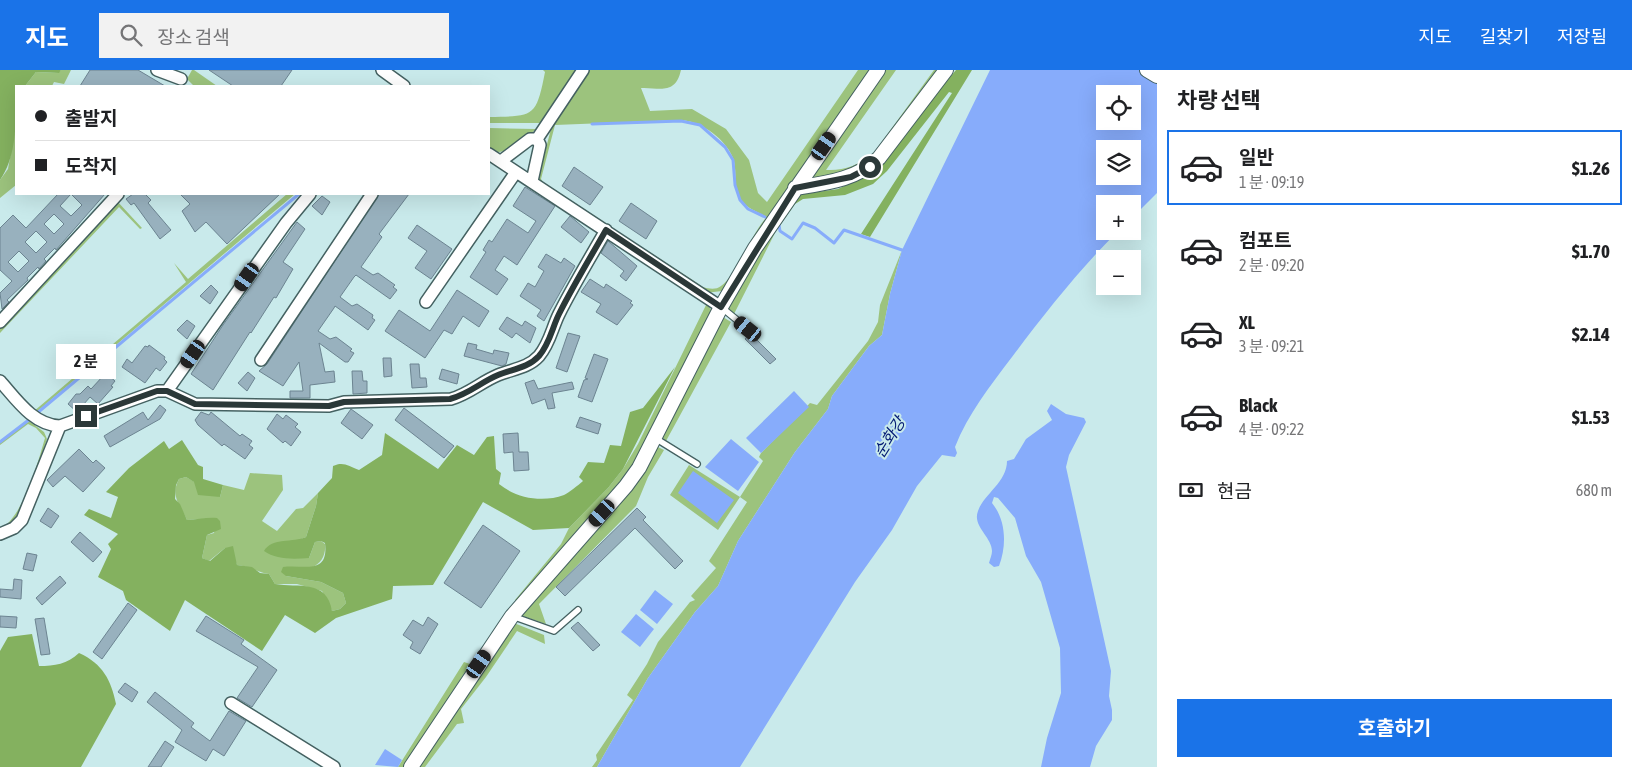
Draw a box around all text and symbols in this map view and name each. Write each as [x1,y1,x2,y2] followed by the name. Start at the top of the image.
[99,13,449,58] search box
[117,21,145,49] icon: search
[25,24,69,51] text: 지도
[157,26,230,48] text: 장소 검색
[1419,26,1452,47] text: 지도
[1480,26,1529,47] text: 길찾기
[1557,26,1607,47] text: 저장됨
[1096,85,1141,295] map controls
[1096,85,1141,130] button: locate
[1177,87,1261,113] text: 차량 선택
[65,107,117,129] text: 출발지
[809,129,838,163] car
[1096,140,1141,185] button: layers
[1179,145,1224,190] icon: car
[1239,146,1274,168] text: 일반
[65,155,117,177] text: 도착지
[859,156,881,178] route start
[1572,157,1610,179] text: $1.26
[1239,173,1304,191] text: 1 분 · 09:19
[1096,195,1141,240] button: +
[1179,228,1224,273] icon: car
[1239,229,1291,251] text: 컴포트
[1572,240,1610,262] text: $1.70
[1096,250,1141,295] button: −
[1239,256,1304,274] text: 2 분 · 09:20
[232,260,261,294] car
[1179,311,1224,356] icon: car
[1239,311,1255,333] text: XL
[731,314,764,344] car
[1572,323,1610,345] text: $2.14
[178,337,207,371] car
[1239,337,1304,355] text: 3 분 · 09:21
[56,344,116,378] callout: 2 분
[74,352,98,370] text: 2 분
[1179,394,1224,439] icon: car
[1239,394,1277,416] text: Black
[75,405,97,427] route end
[1572,406,1610,428] text: $1.53
[870,412,910,460] water label: 순화강
[1239,420,1304,438] text: 4 분 · 09:22
[1177,476,1205,504] icon: cash
[1217,480,1252,502] text: 현금
[1576,481,1612,499] text: 680 m
[586,497,617,529] car
[464,647,493,681] car
[1177,699,1612,757] button: 호출하기

